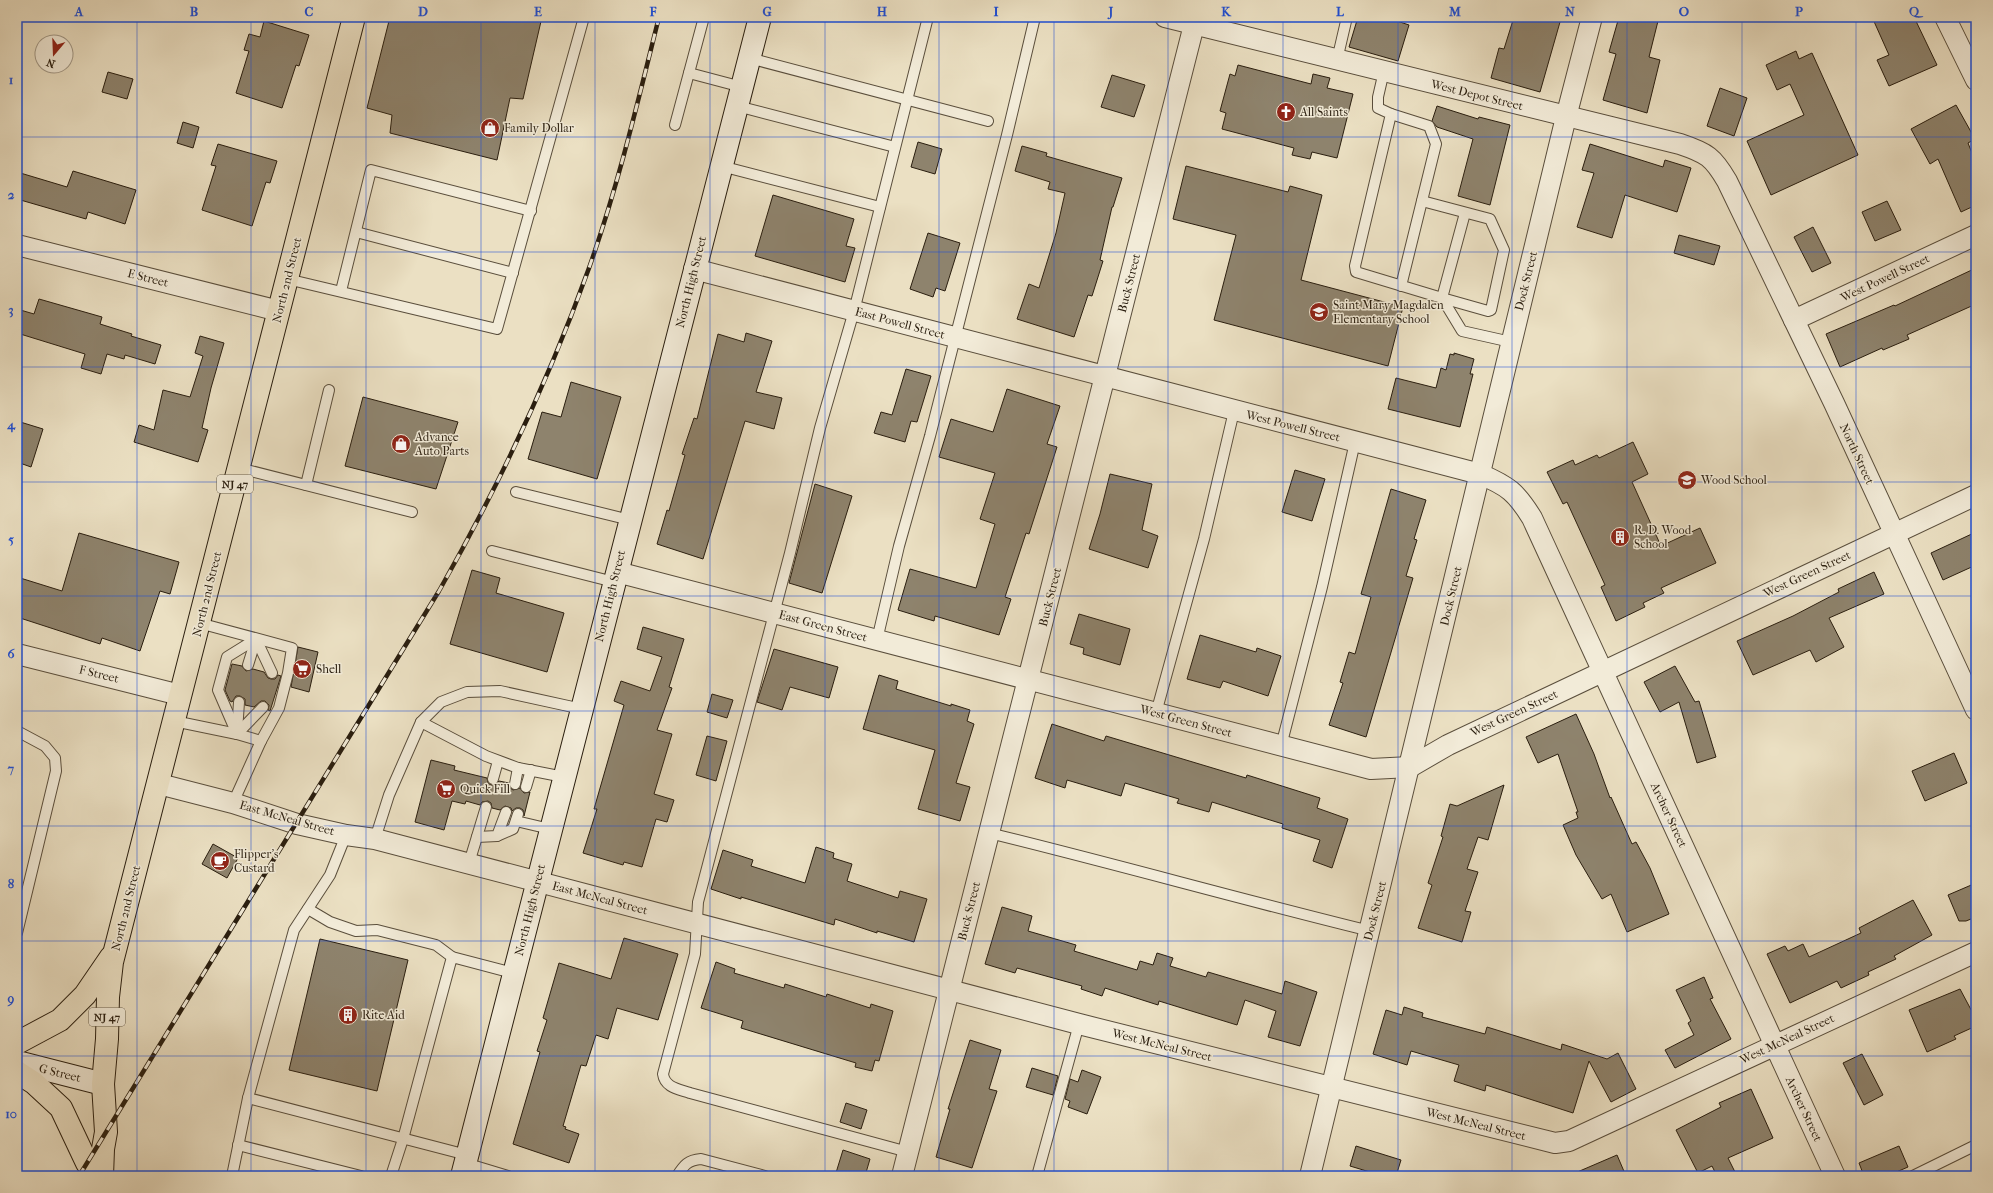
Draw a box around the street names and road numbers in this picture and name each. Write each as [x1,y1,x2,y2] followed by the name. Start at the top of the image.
[1429,77,1525,113] street label: West Depot Street
[673,234,709,329] street label: North High Street
[270,235,305,324] street label: North 2nd Street
[1512,249,1540,312] street label: Dock Street
[1115,251,1143,314] street label: Buck Street
[1837,251,1932,305] street label: West Powell Street
[126,266,171,290] street label: E Street
[854,304,947,342] street label: East Powell Street
[1244,407,1342,445] street label: West Powell Street
[1837,421,1877,487] street label: North Street
[217,475,253,493] road number: NJ 47
[1760,547,1854,601] street label: West Green Street
[592,548,628,643] street label: North High Street
[190,549,225,638] street label: North 2nd Street
[1437,564,1465,627] street label: Dock Street
[1036,565,1064,628] street label: Buck Street
[777,607,869,645] street label: East Green Street
[78,662,121,686] street label: F Street
[1467,686,1561,740] street label: West Green Street
[1137,702,1234,740] street label: West Green Street
[1647,779,1690,850] street label: Archer Street
[238,798,337,838] street label: East McNeal Street
[512,862,548,957] street label: North High Street
[109,863,144,952] street label: North 2nd Street
[551,879,650,918] street label: East McNeal Street
[955,879,983,942] street label: Buck Street
[1361,879,1389,942] street label: Dock Street
[89,1008,125,1026] road number: NJ 47
[1737,1011,1837,1067] street label: West McNeal Street
[1110,1026,1214,1064] street label: West McNeal Street
[38,1061,83,1085] street label: G Street
[1782,1073,1825,1144] street label: Archer Street
[1424,1105,1528,1143] street label: West McNeal Street

